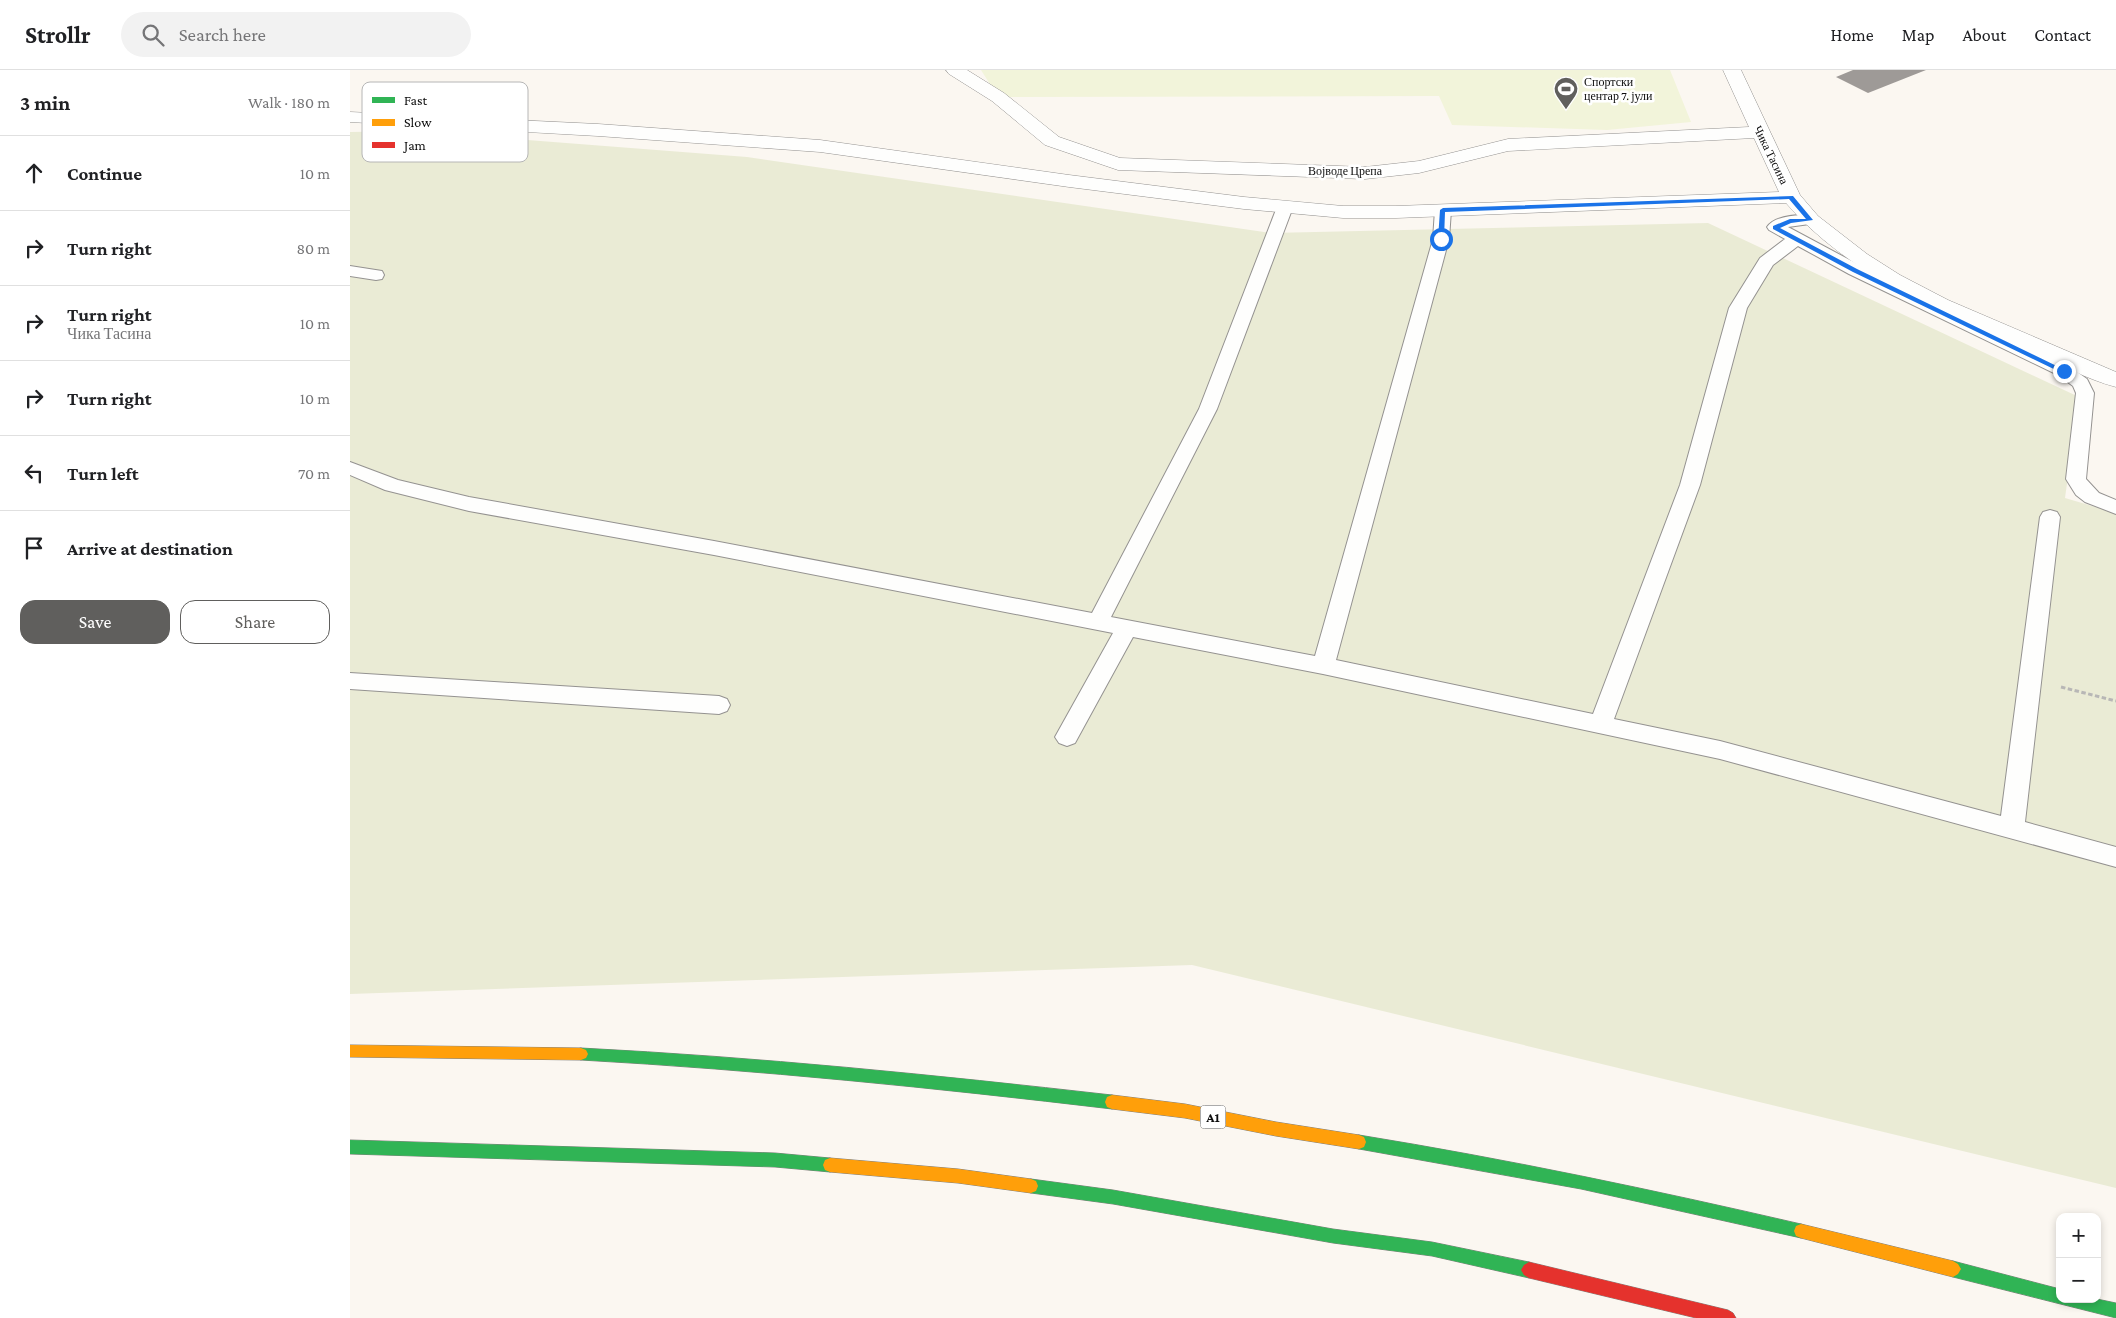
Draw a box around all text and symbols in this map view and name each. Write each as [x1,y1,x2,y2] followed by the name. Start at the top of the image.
[121,12,471,57] search box
[25,21,91,48] text: Strollr
[139,21,167,49] icon: search
[179,24,266,45] text: Search here
[1831,25,1874,45] text: Home
[1902,25,1934,45] text: Map
[1962,25,2006,45] text: About
[2034,25,2091,45] text: Contact
[1584,75,1653,103] place label: Спортски центар 7. јули
[1553,76,1579,110] sports icon: Спортски центар 7. јули
[362,82,528,162] legend
[20,91,70,115] text: 3 min
[404,92,428,108] text: Fast
[248,94,330,111] text: Walk · 180 m
[404,114,432,130] text: Slow
[1751,123,1791,187] street label: Чика Тасина
[402,137,426,153] text: Jam
[20,159,48,187] icon: ahead
[67,163,142,184] text: Continue
[1308,164,1383,178] street label: Војводе Црепа
[300,165,330,182] text: 10 m
[1430,228,1453,251] route start
[20,234,48,262] icon: right
[67,238,152,259] text: Turn right
[296,240,330,257] text: 80 m
[67,304,152,325] text: Turn right
[20,309,48,337] icon: right
[300,315,330,332] text: 10 m
[67,325,151,342] text: Чика Тасина
[2053,360,2076,383] route end
[20,384,48,412] icon: right
[67,388,152,409] text: Turn right
[300,390,330,407] text: 10 m
[20,459,48,487] icon: left
[67,463,139,484] text: Turn left
[298,465,330,482] text: 70 m
[20,534,48,562] icon: arrive
[67,538,233,559] text: Arrive at destination
[20,600,170,644] button: Save
[180,600,330,644] button: Share
[1200,1106,1226,1128] road number: A1
[2056,1213,2101,1303] map controls
[2056,1213,2101,1258] button: +
[2056,1258,2101,1303] button: −

